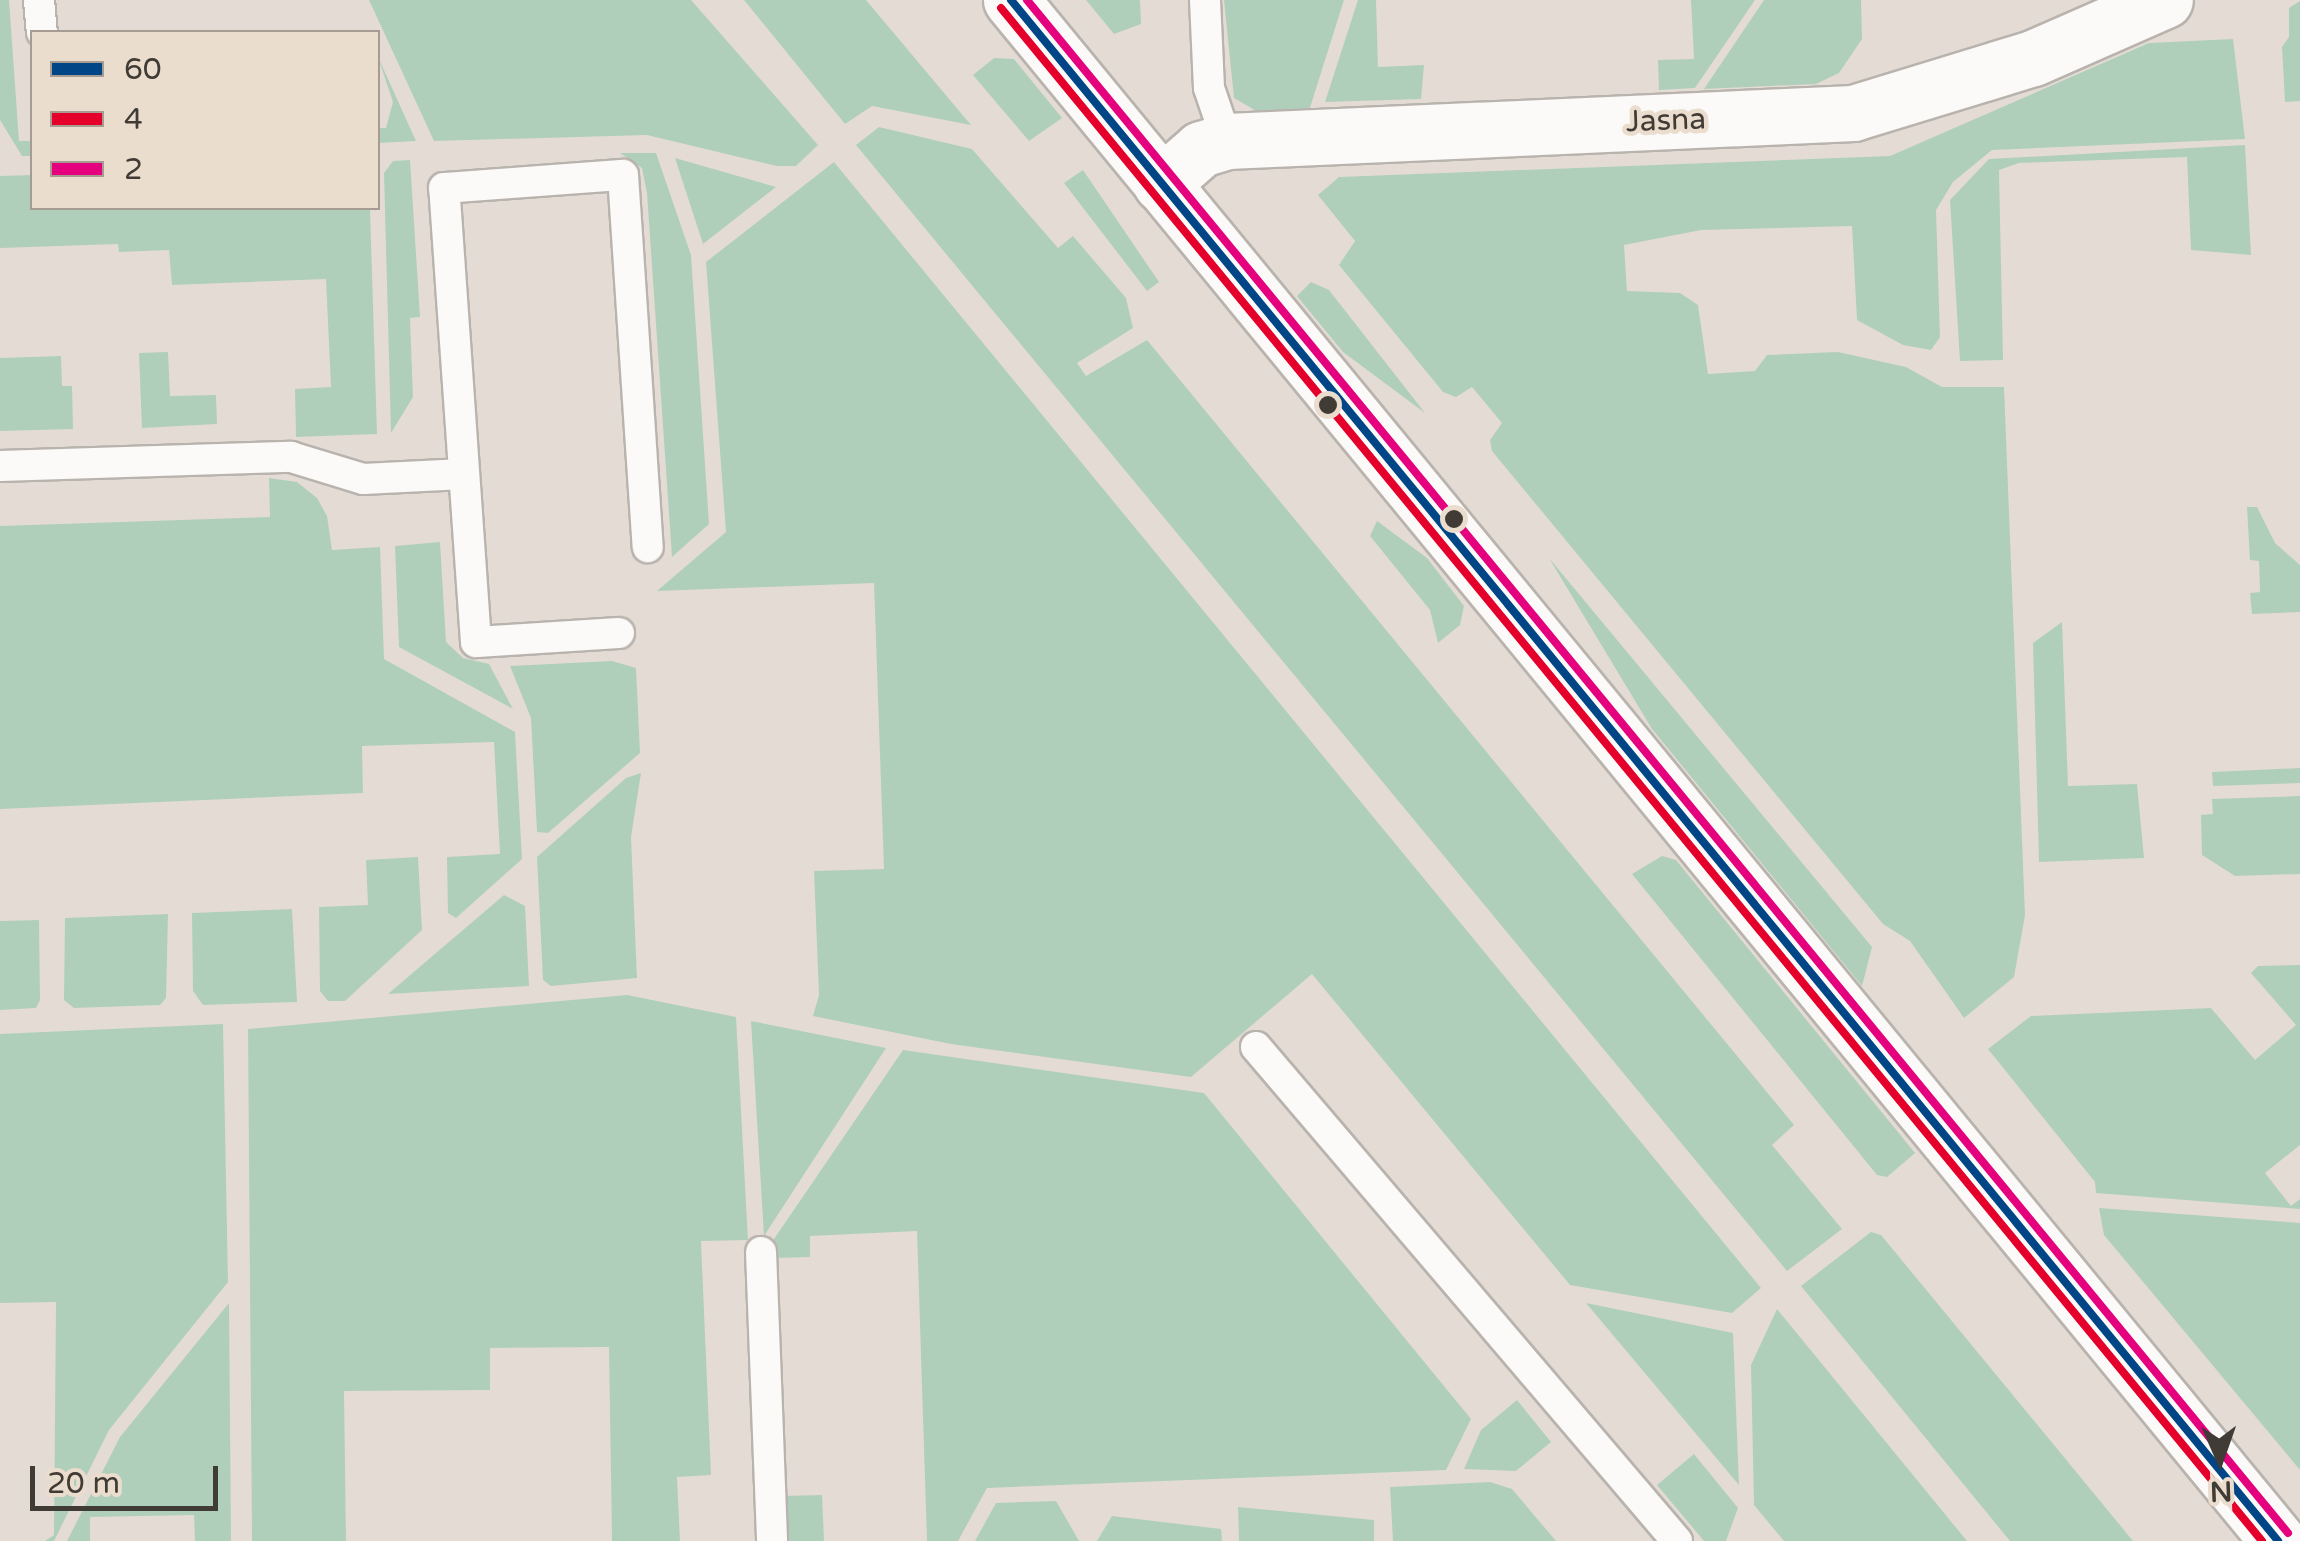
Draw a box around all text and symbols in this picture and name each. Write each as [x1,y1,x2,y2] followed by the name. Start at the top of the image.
[30,30,380,210] legend
[124,51,162,88] text: 60
[124,101,143,138] text: 4
[1625,102,1707,140] street label: Jasna
[124,151,143,188] text: 2
[1318,395,1338,415] unlabelled marker
[1444,509,1464,529] unlabelled marker
[2170,1411,2270,1511] north arrow
[35,1446,222,1508] scale bar
[47,1465,120,1502] text: 20 m
[2209,1474,2233,1508] text: N

